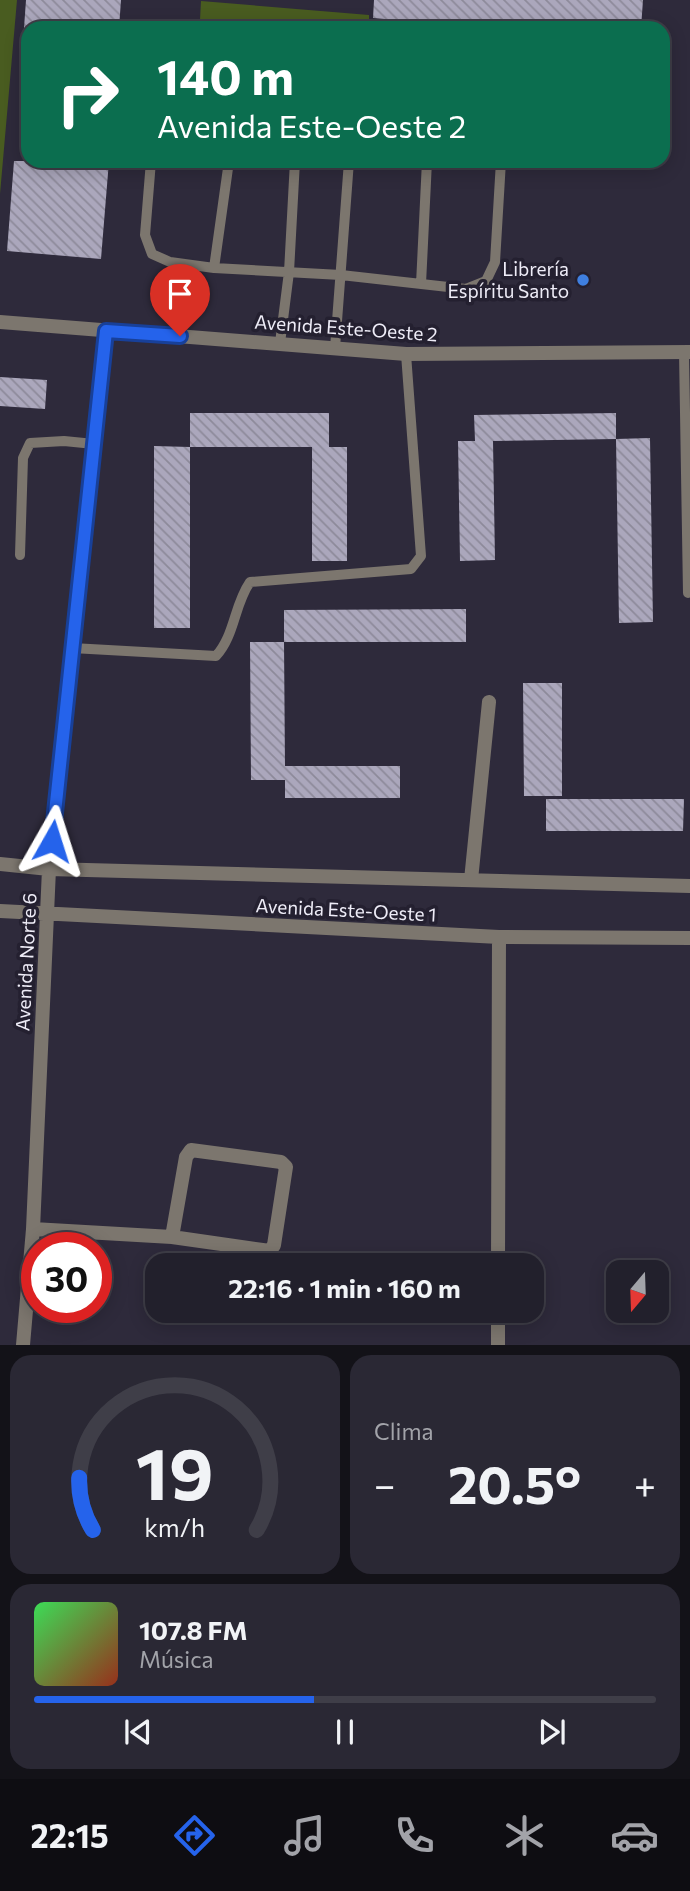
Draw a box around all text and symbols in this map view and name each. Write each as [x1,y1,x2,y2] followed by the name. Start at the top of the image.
[157,45,294,105] text: 140 m
[42,49,133,140] icon: right
[157,105,466,145] text: Avenida Este-Oeste 2
[448,257,569,302] place label: Librería Espíritu Santo
[150,264,210,336] pin
[575,272,591,288] marker: Librería Espíritu Santo
[161,275,199,313] icon: arrive
[254,310,438,345] street label: Avenida Este-Oeste 2
[15,804,89,878] position arrow
[10,892,41,1032] street label: Avenida Norte 6
[255,893,437,926] street label: Avenida Este-Oeste 1
[21,1232,112,1323] speed limit sign: 30
[606,1260,668,1323] north arrow
[606,1260,669,1323] map controls
[228,1272,461,1303] text: 22:16 · 1 min · 160 m
[374,1417,434,1445] text: Clima
[136,1427,214,1516] text: 19
[448,1451,581,1515] text: 20.5°
[374,1460,396,1507] text: −
[634,1460,656,1507] text: +
[145,1512,205,1542] text: km/h
[139,1614,248,1645] text: 107.8 FM
[139,1645,214,1673] text: Música
[119,1713,157,1751] icon: previous
[326,1713,364,1751] icon: pause
[533,1713,571,1751] icon: next
[170,1811,219,1860] icon: directions
[280,1811,329,1860] icon: music
[390,1811,439,1860] icon: phone
[500,1811,549,1860] icon: climate
[610,1811,659,1860] icon: car
[31,1815,109,1855] text: 22:15

